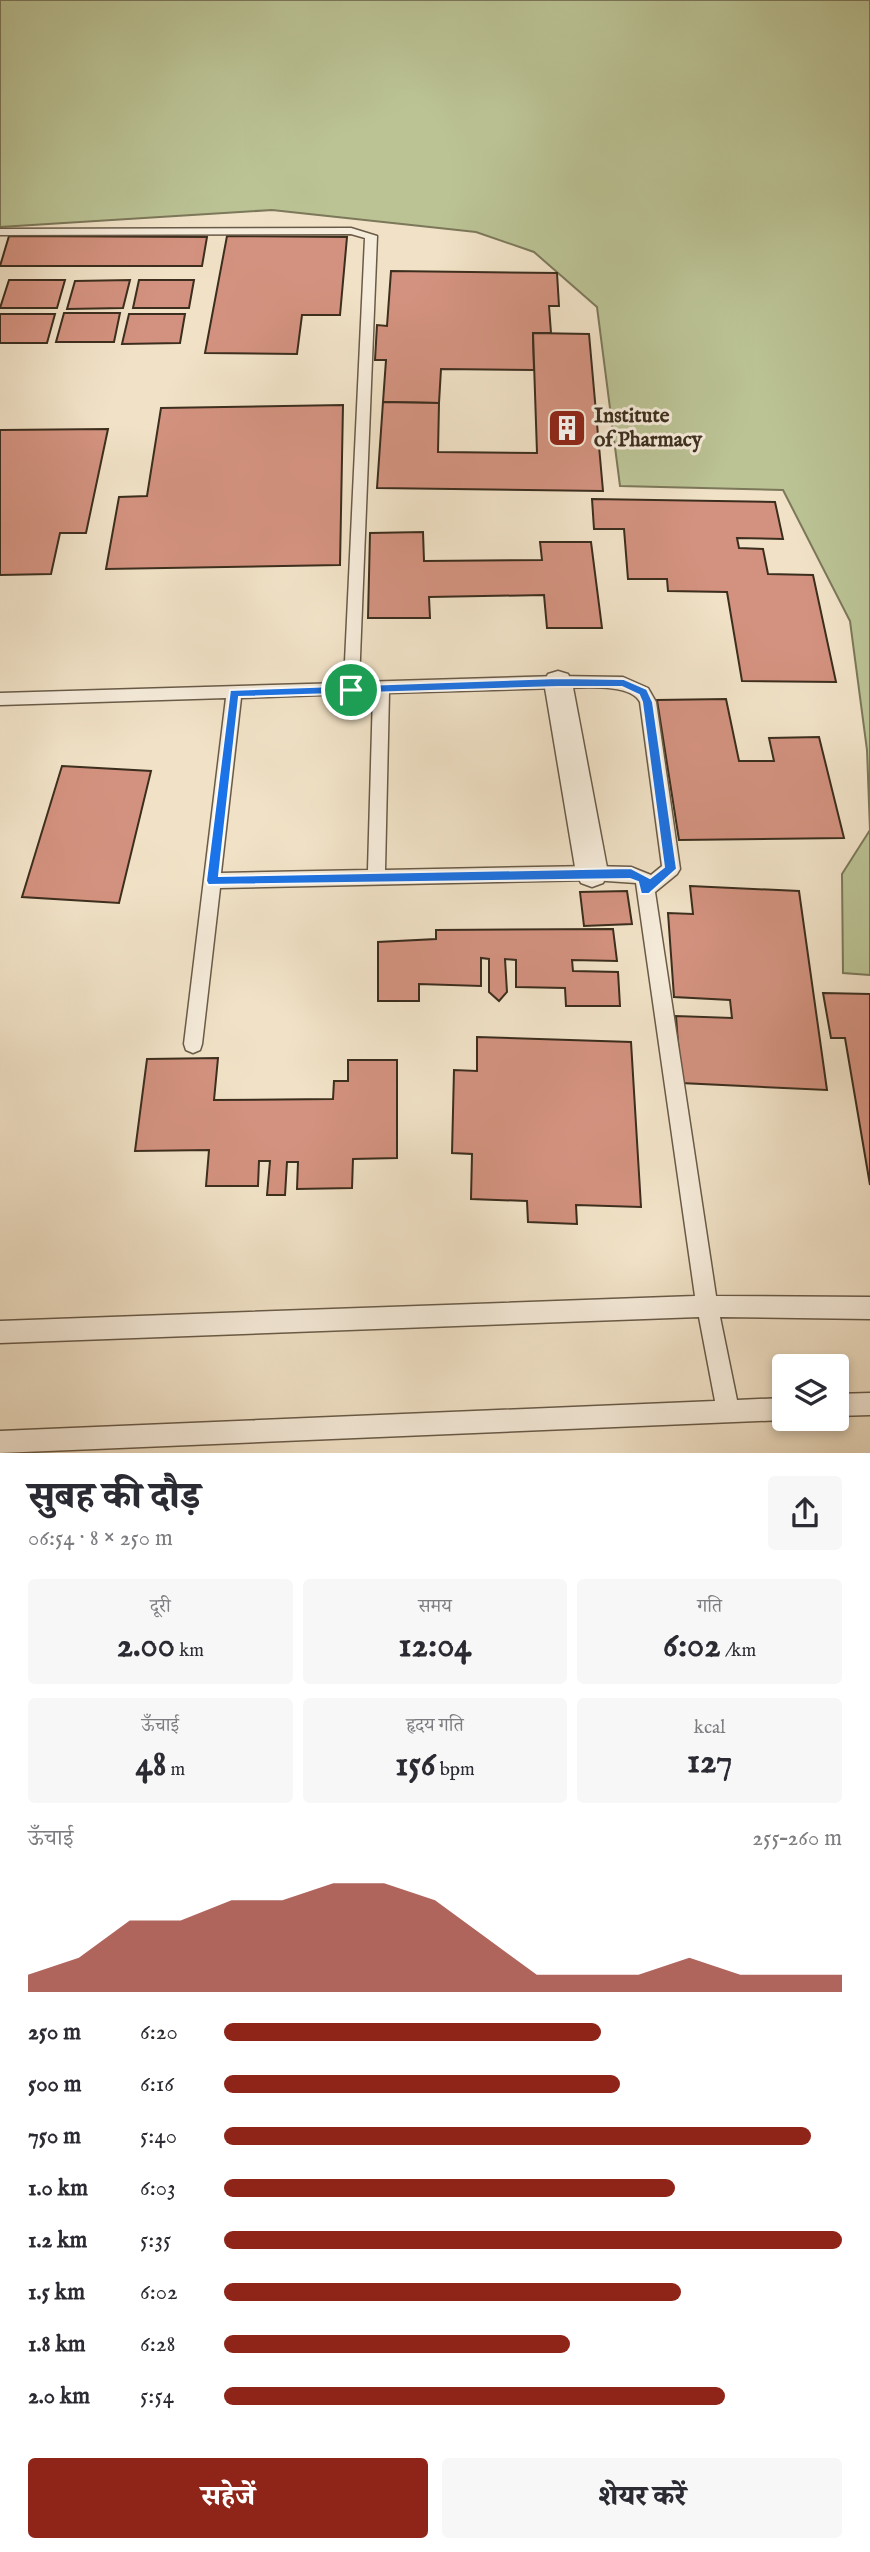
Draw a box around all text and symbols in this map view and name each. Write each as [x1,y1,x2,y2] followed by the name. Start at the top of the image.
[594,403,703,454] place label: Institute of Pharmacy
[546,407,588,449] building icon: Institute of Pharmacy
[321,660,381,720] pin
[332,671,370,709] icon: arrive
[772,1354,849,1431] map controls
[772,1354,849,1431] button: layers
[28,1474,200,1522] text: सुबह की दौड़
[768,1476,842,1550] button: share
[28,1524,173,1553] text: 06:54 · 8 × 250 m
[150,1595,171,1619] text: दूरी
[418,1595,452,1619] text: समय
[697,1595,722,1619] text: गति
[117,1624,175,1669] text: 2.00
[398,1624,472,1669] text: 12:04
[663,1624,721,1669] text: 6:02
[175,1639,204,1663] text: km
[721,1639,756,1663] text: /km
[142,1714,179,1738] text: ऊँचाई
[406,1714,464,1738] text: हृदय गति
[694,1716,725,1740] text: kcal
[687,1740,732,1785] text: 127
[135,1743,166,1788] text: 48
[395,1743,436,1788] text: 156
[166,1758,185,1782] text: m
[436,1758,475,1782] text: bpm
[28,1824,73,1853] text: ऊँचाई
[752,1824,842,1853] text: 255–260 m
[28,2018,81,2047] text: 250 m
[140,2018,178,2047] text: 6:20
[28,2070,82,2099] text: 500 m
[140,2070,174,2099] text: 6:16
[28,2122,81,2151] text: 750 m
[140,2122,177,2151] text: 5:40
[28,2174,88,2203] text: 1.0 km
[140,2174,176,2203] text: 6:03
[28,2226,87,2255] text: 1.2 km
[140,2226,171,2255] text: 5:35
[28,2278,85,2307] text: 1.5 km
[140,2278,178,2307] text: 6:02
[28,2330,86,2359] text: 1.8 km
[140,2330,176,2359] text: 6:28
[28,2382,90,2411] text: 2.0 km
[140,2382,174,2411] text: 5:54
[28,2458,428,2538] button: सहेजें
[442,2458,842,2538] button: शेयर करें

